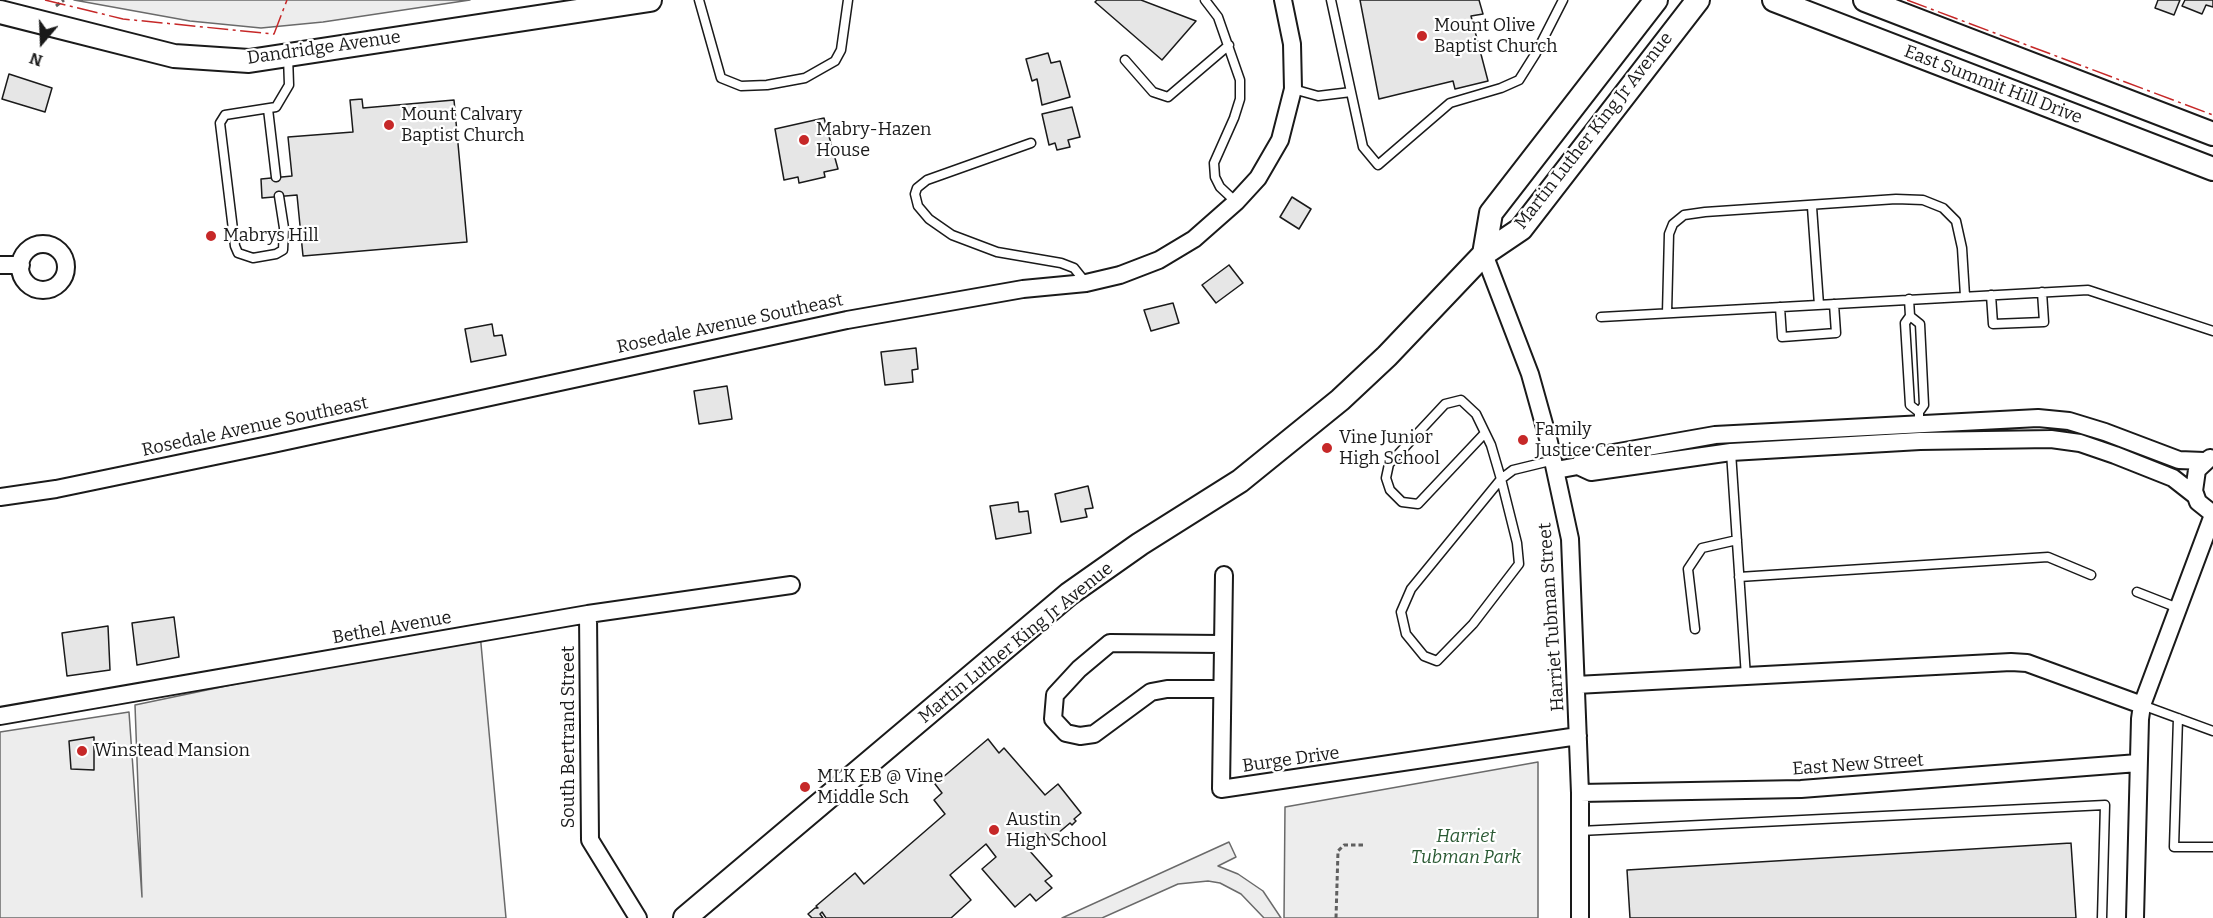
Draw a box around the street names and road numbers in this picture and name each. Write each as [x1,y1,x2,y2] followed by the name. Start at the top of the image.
[246,27,402,69] street label: Dandridge Avenue
[1510,28,1678,234] street label: Martin Luther King Jr Avenue
[1901,41,2085,129] street label: East Summit Hill Drive
[615,289,845,359] street label: Rosedale Avenue Southeast
[140,392,370,462] street label: Rosedale Avenue Southeast
[1535,522,1569,712] street label: Harriet Tubman Street
[914,558,1118,728] street label: Martin Luther King Jr Avenue
[331,607,453,649] street label: Bethel Avenue
[558,646,580,828] street label: South Bertrand Street
[1241,743,1341,777] street label: Burge Drive
[1792,750,1924,780] street label: East New Street

